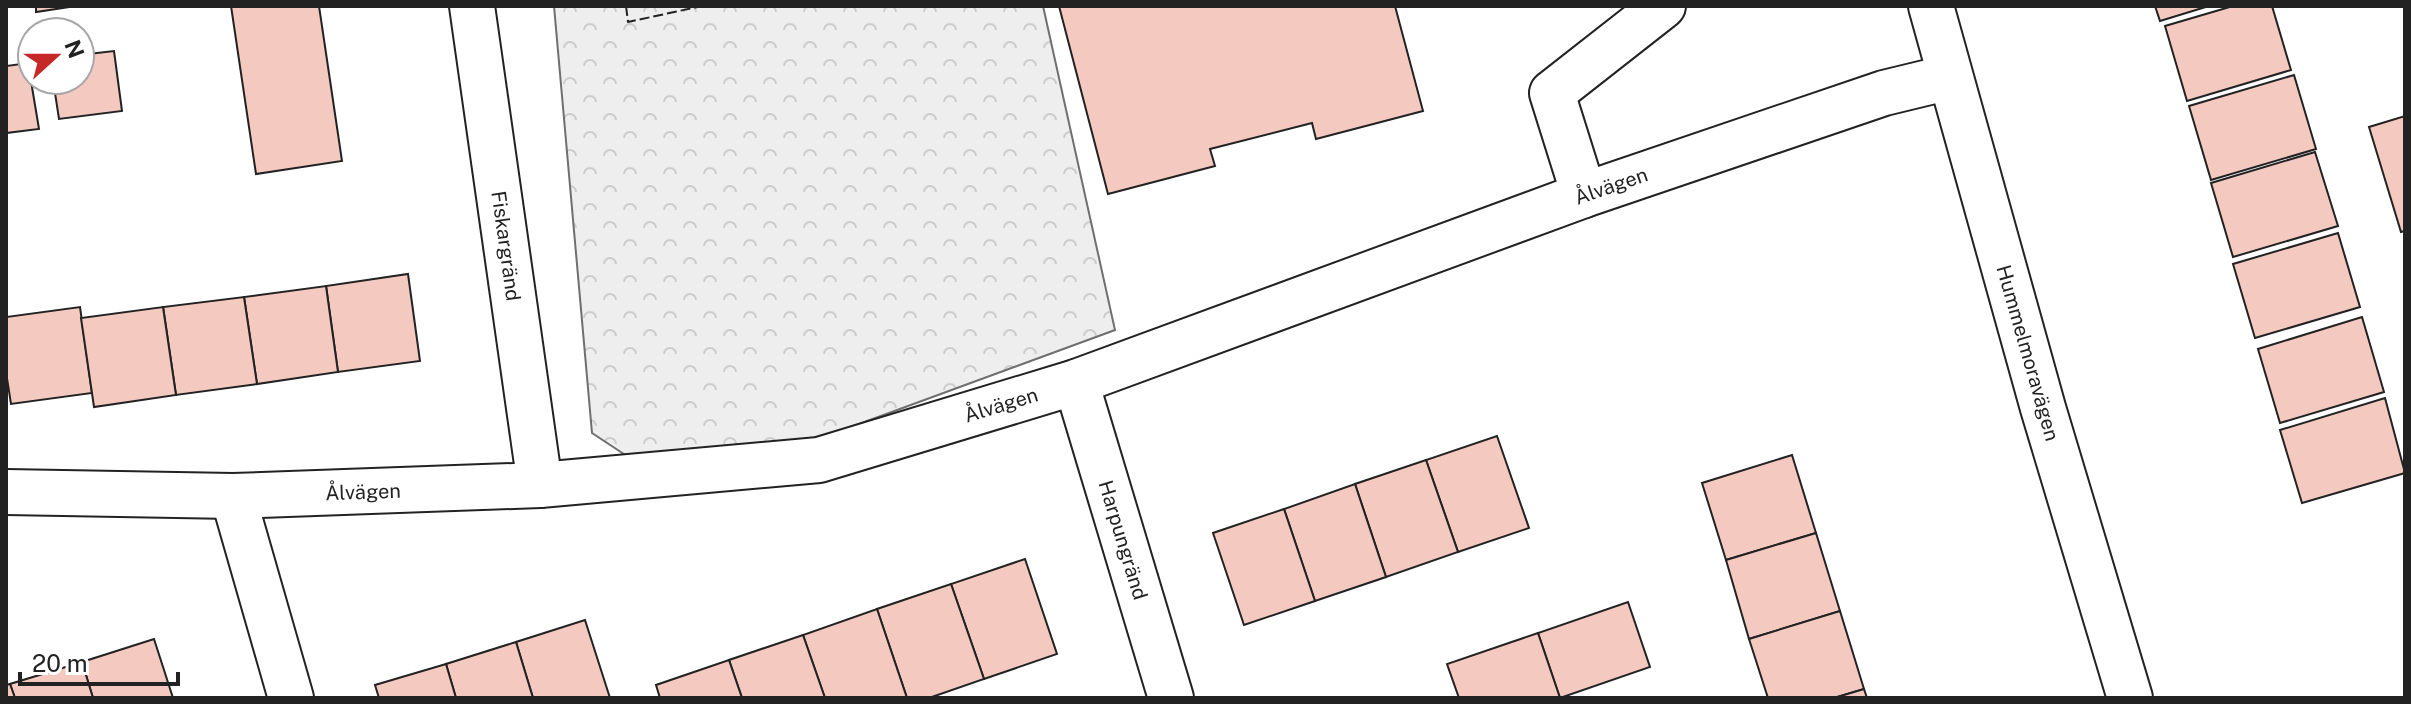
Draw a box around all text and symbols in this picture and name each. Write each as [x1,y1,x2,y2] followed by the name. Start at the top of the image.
[16,16,96,96] north arrow
[59,36,90,62] text: N
[1571,160,1651,210] street label: Ålvägen
[486,189,526,303] street label: Fiskargränd
[1991,262,2065,444] street label: Hummelmoravägen
[961,381,1041,428] street label: Ålvägen
[325,477,401,505] street label: Ålvägen
[1093,477,1153,603] street label: Harpungränd
[20,636,178,686] scale bar
[32,649,88,677] text: 20 m

